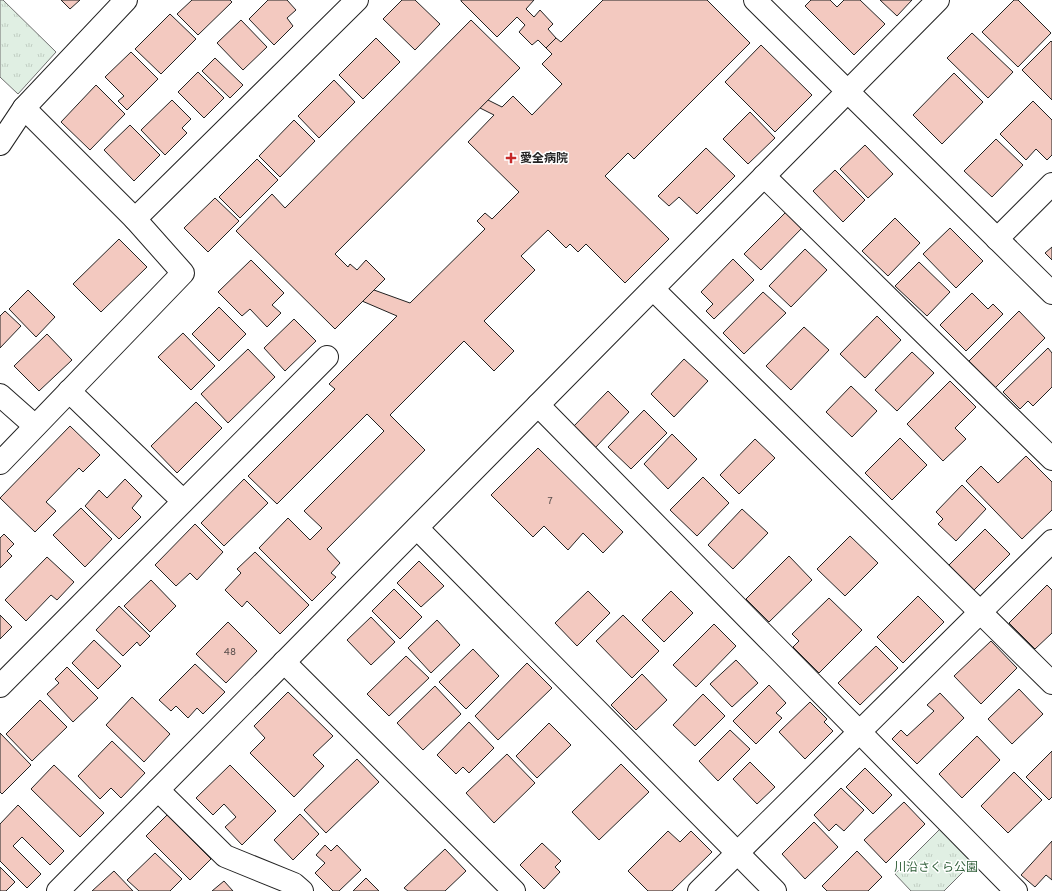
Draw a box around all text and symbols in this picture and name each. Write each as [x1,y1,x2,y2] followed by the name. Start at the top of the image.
[520,151,568,167] place label: 愛全病院
[505,152,517,164] marker: 愛全病院
[547,495,553,508] house number: 7
[224,646,236,659] house number: 48
[894,860,978,876] park label: 川沿さくら公園

